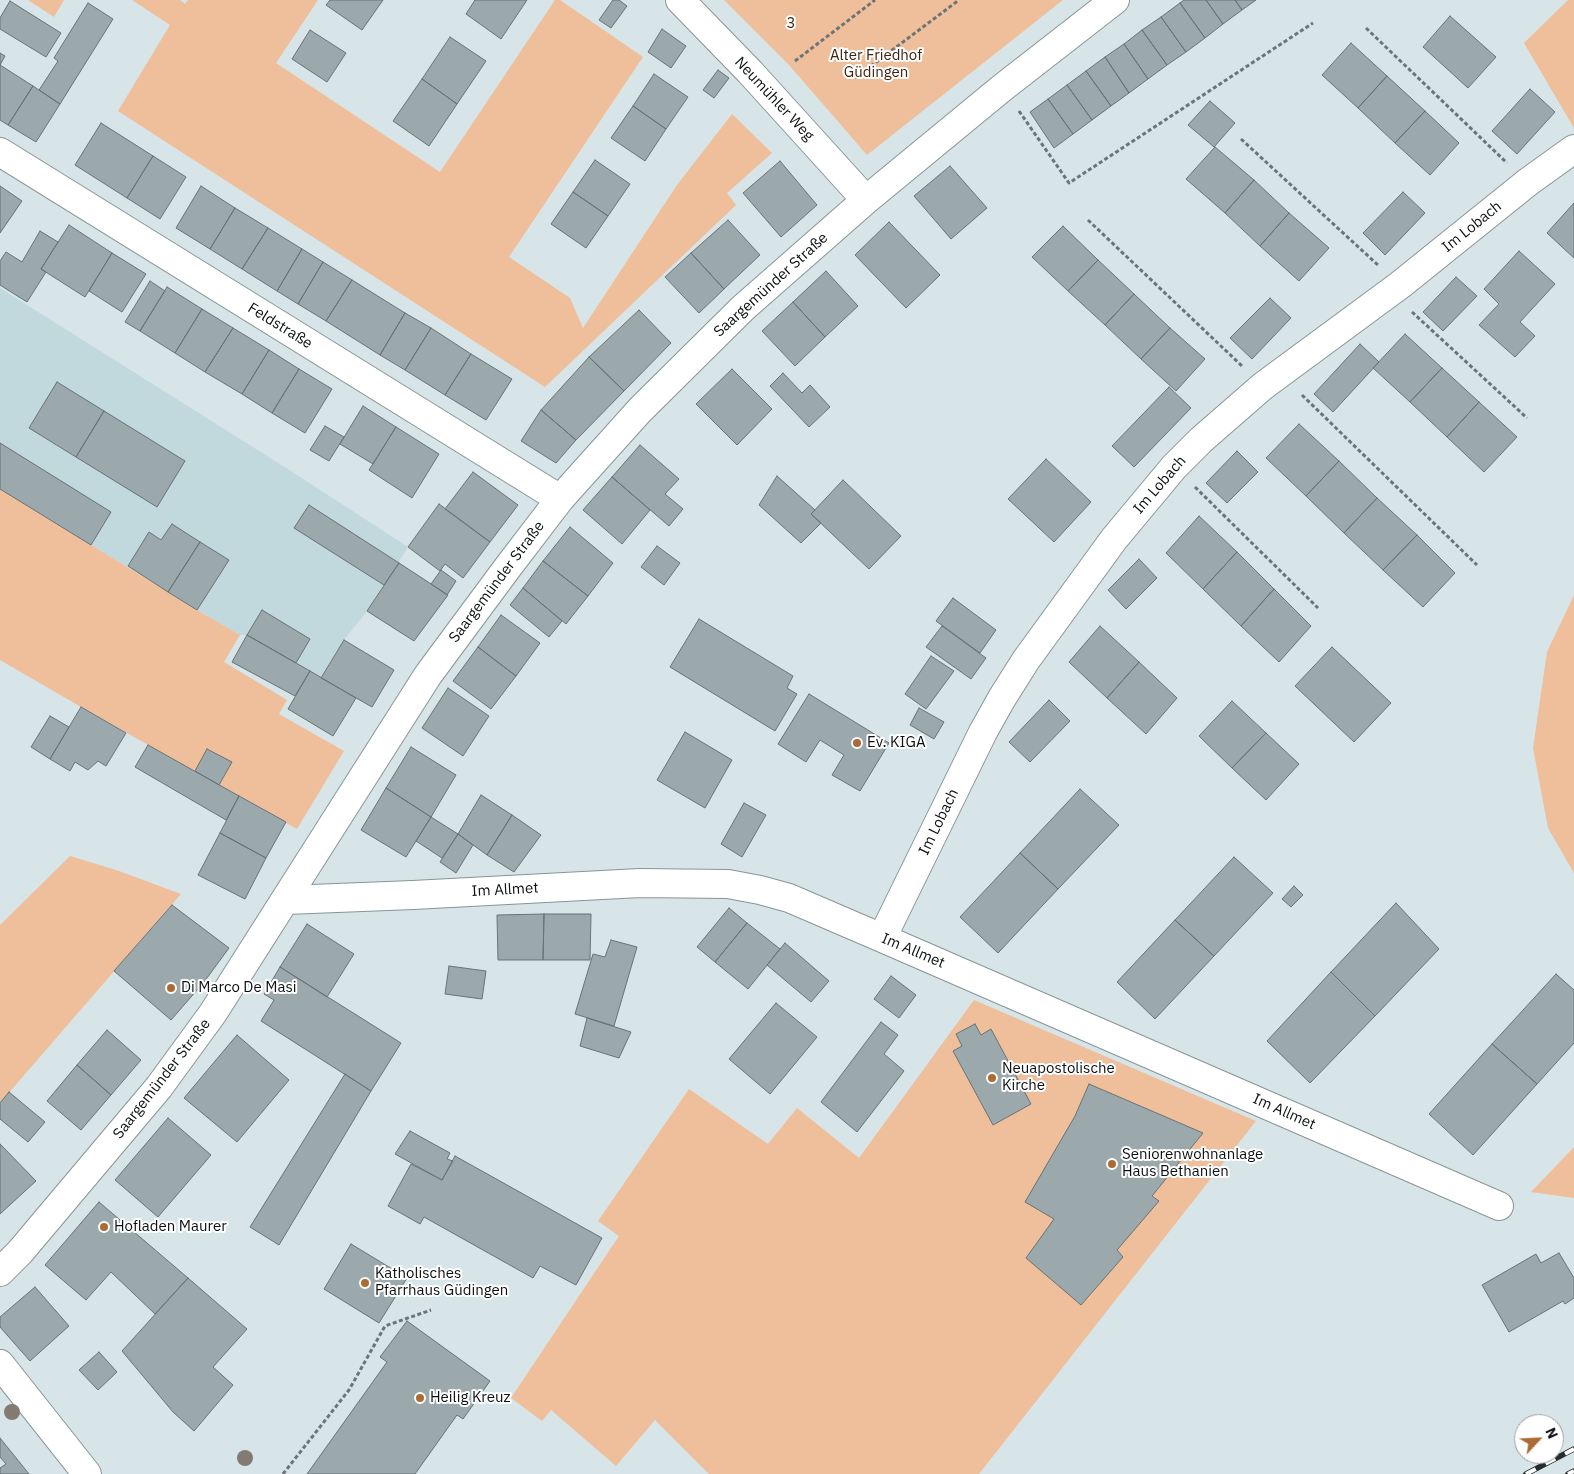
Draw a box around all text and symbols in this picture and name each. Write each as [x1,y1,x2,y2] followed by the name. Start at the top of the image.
[787,15,795,33] park label: 3
[830,47,922,82] park label: Alter Friedhof Güdingen
[731,53,817,145] street label: Neumühler Weg
[1439,198,1505,256] street label: Im Lobach
[710,229,832,341] street label: Saargemünder Straße
[244,299,316,353] street label: Feldstraße
[1130,452,1190,518] street label: Im Lobach
[445,518,549,646] street label: Saargemünder Straße
[867,734,926,752] place label: Ev. KIGA
[851,737,863,749] marker: Ev. KIGA
[915,786,963,858] street label: Im Lobach
[471,879,539,901] street label: Im Allmet
[879,930,947,972] street label: Im Allmet
[181,979,296,997] place label: Di Marco De Masi
[165,982,177,994] marker: Di Marco De Masi
[110,1015,214,1143] street label: Saargemünder Straße
[1002,1060,1115,1095] place label: Neuapostolische Kirche
[986,1072,998,1084] marker: Neuapostolische Kirche
[1250,1090,1318,1134] street label: Im Allmet
[1122,1146,1263,1181] place label: Seniorenwohnanlage Haus Bethanien
[1106,1158,1118,1170] marker: Seniorenwohnanlage Haus Bethanien
[114,1218,227,1236] place label: Hofladen Maurer
[98,1221,110,1233] marker: Hofladen Maurer
[375,1265,508,1300] place label: Katholisches Pfarrhaus Güdingen
[359,1277,371,1289] marker: Katholisches Pfarrhaus Güdingen
[430,1389,510,1407] place label: Heilig Kreuz
[414,1392,426,1404] marker: Heilig Kreuz
[1514,1414,1564,1464] north arrow
[1541,1425,1562,1441] text: N

